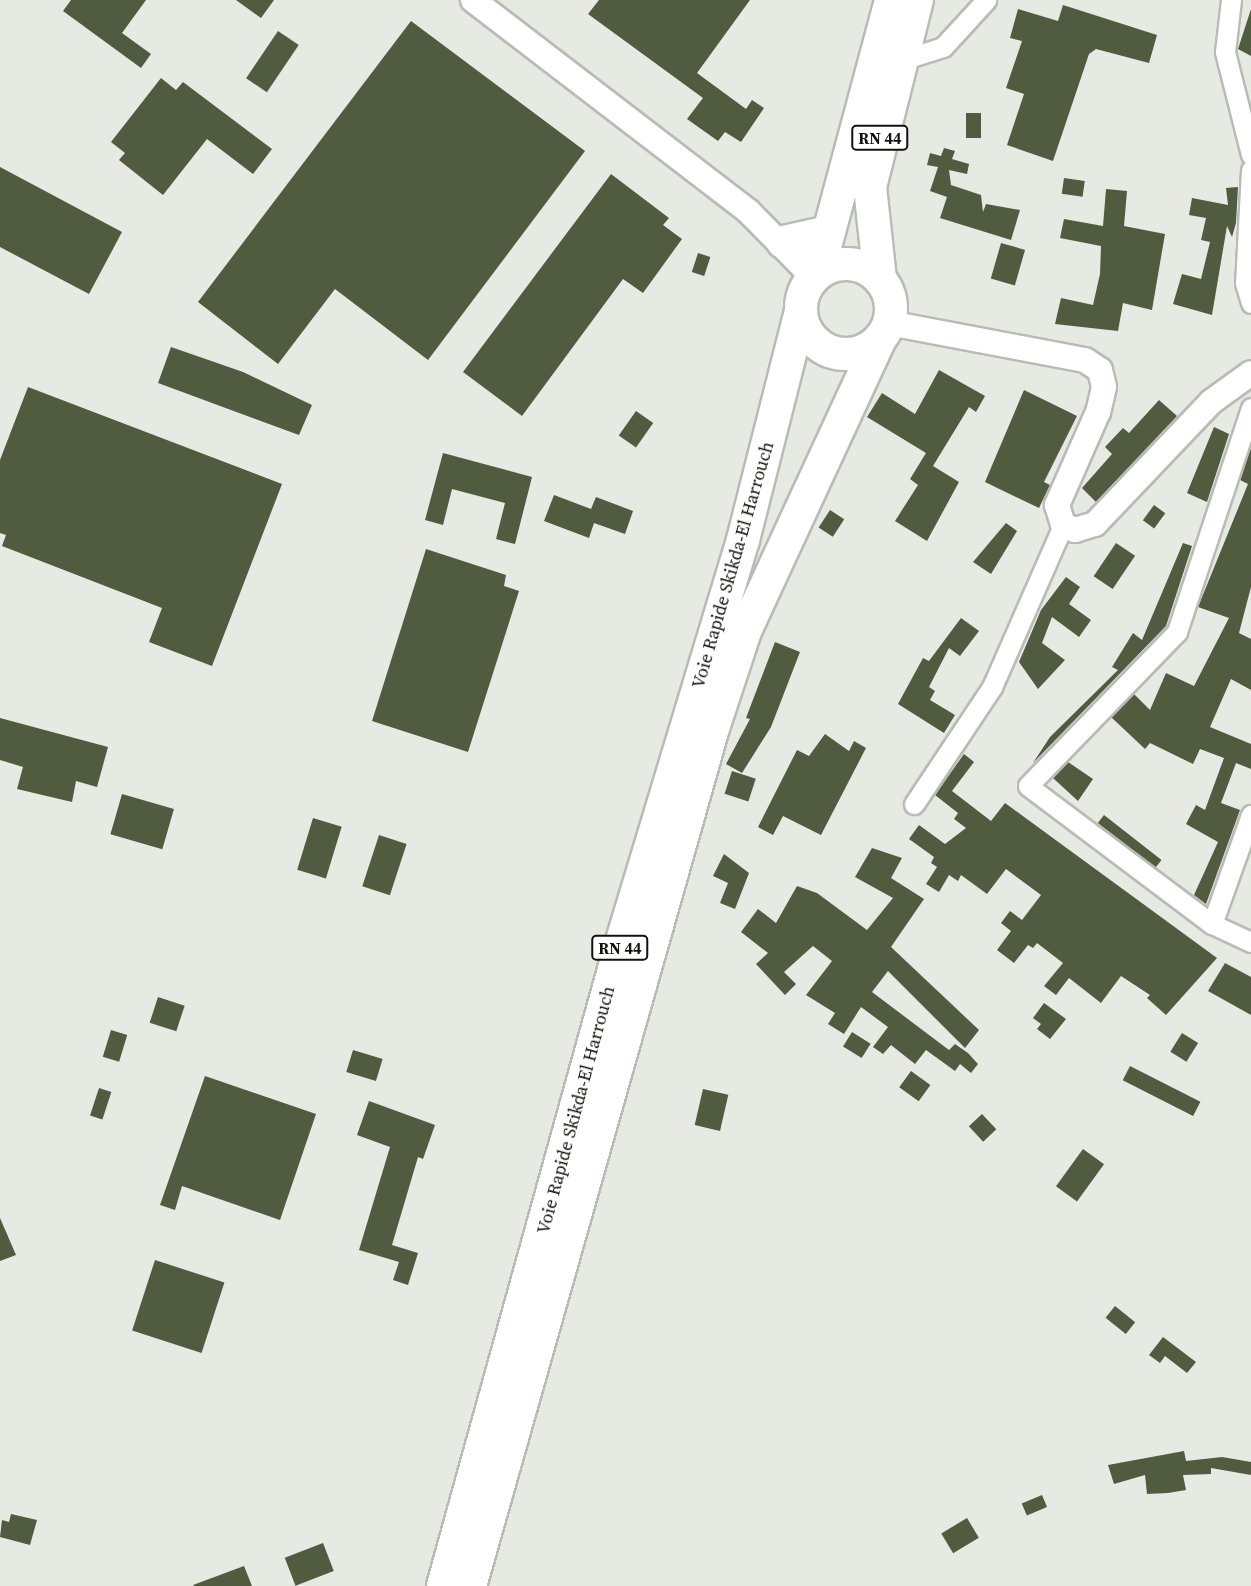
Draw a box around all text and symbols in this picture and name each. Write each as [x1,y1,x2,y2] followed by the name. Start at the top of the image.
[850,126,910,150] road number: RN 44
[687,439,779,691] street label: Voie Rapide Skikda-El Harrouch
[590,936,650,960] road number: RN 44
[532,984,620,1236] street label: Voie Rapide Skikda-El Harrouch

